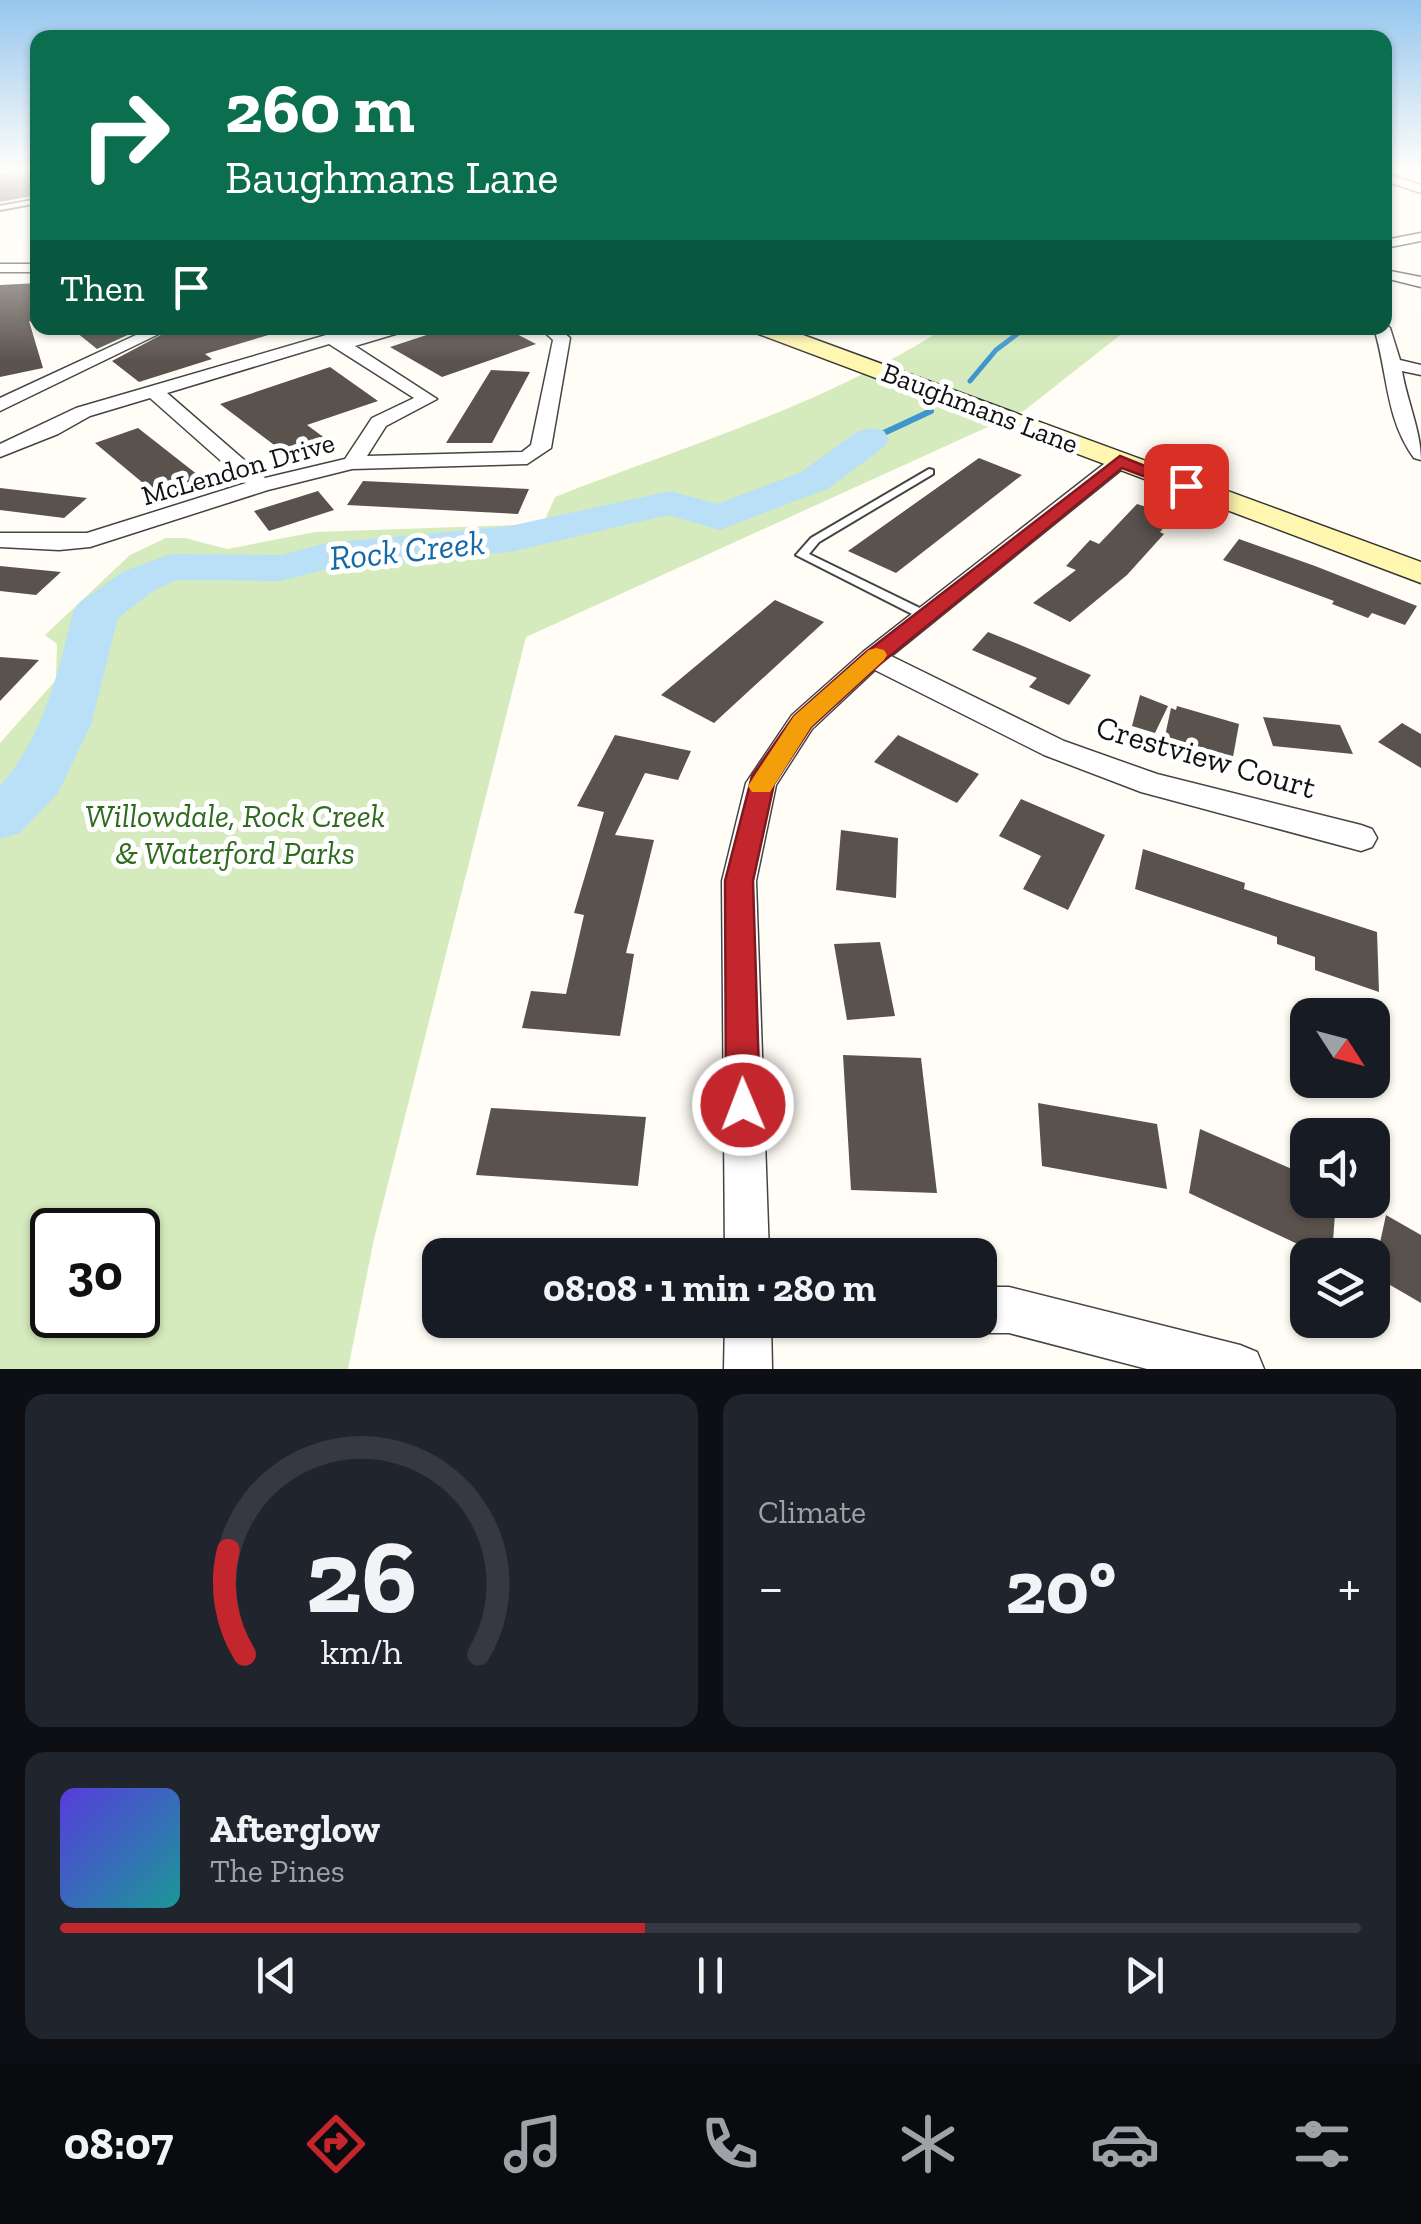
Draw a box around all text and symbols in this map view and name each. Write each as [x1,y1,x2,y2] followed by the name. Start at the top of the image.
[225,66,415,150] text: 260 m
[60,70,190,200] icon: right
[225,151,559,205] text: Baughmans Lane
[164,260,219,315] icon: arrive
[60,265,144,311] text: Then
[877,355,1083,461] street label: Baughmans Lane
[138,426,338,512] street label: McLendon Drive
[1144,444,1229,529] pin
[1159,459,1214,514] icon: arrive
[327,521,487,579] water label: Rock Creek
[1092,708,1320,807] street label: Crestview Court
[85,797,385,872] park label: Willowdale, Rock Creek & Waterford Parks
[1290,998,1390,1098] north arrow
[1290,998,1390,1338] map controls
[691,1053,795,1157] position arrow
[1290,1118,1390,1218] button: sound
[30,1208,160,1338] speed limit sign: 30
[1290,1238,1390,1338] button: layers
[543,1265,876,1311] text: 08:08 · 1 min · 280 m
[758,1493,866,1531] text: Climate
[306,1514,417,1639] text: 26
[1005,1542,1116,1632] text: 20°
[758,1554,784,1620] text: −
[1338,1554,1361,1620] text: +
[321,1630,402,1673] text: km/h
[210,1806,380,1852] text: Afterglow
[210,1852,345,1890] text: The Pines
[249,1948,304,2003] icon: previous
[683,1948,738,2003] icon: pause
[1117,1948,1172,2003] icon: next
[301,2109,371,2179] icon: directions
[498,2109,568,2179] icon: music
[695,2109,765,2179] icon: phone
[893,2109,963,2179] icon: climate
[1090,2109,1160,2179] icon: car
[1287,2109,1357,2179] icon: filters
[64,2117,173,2171] text: 08:07

